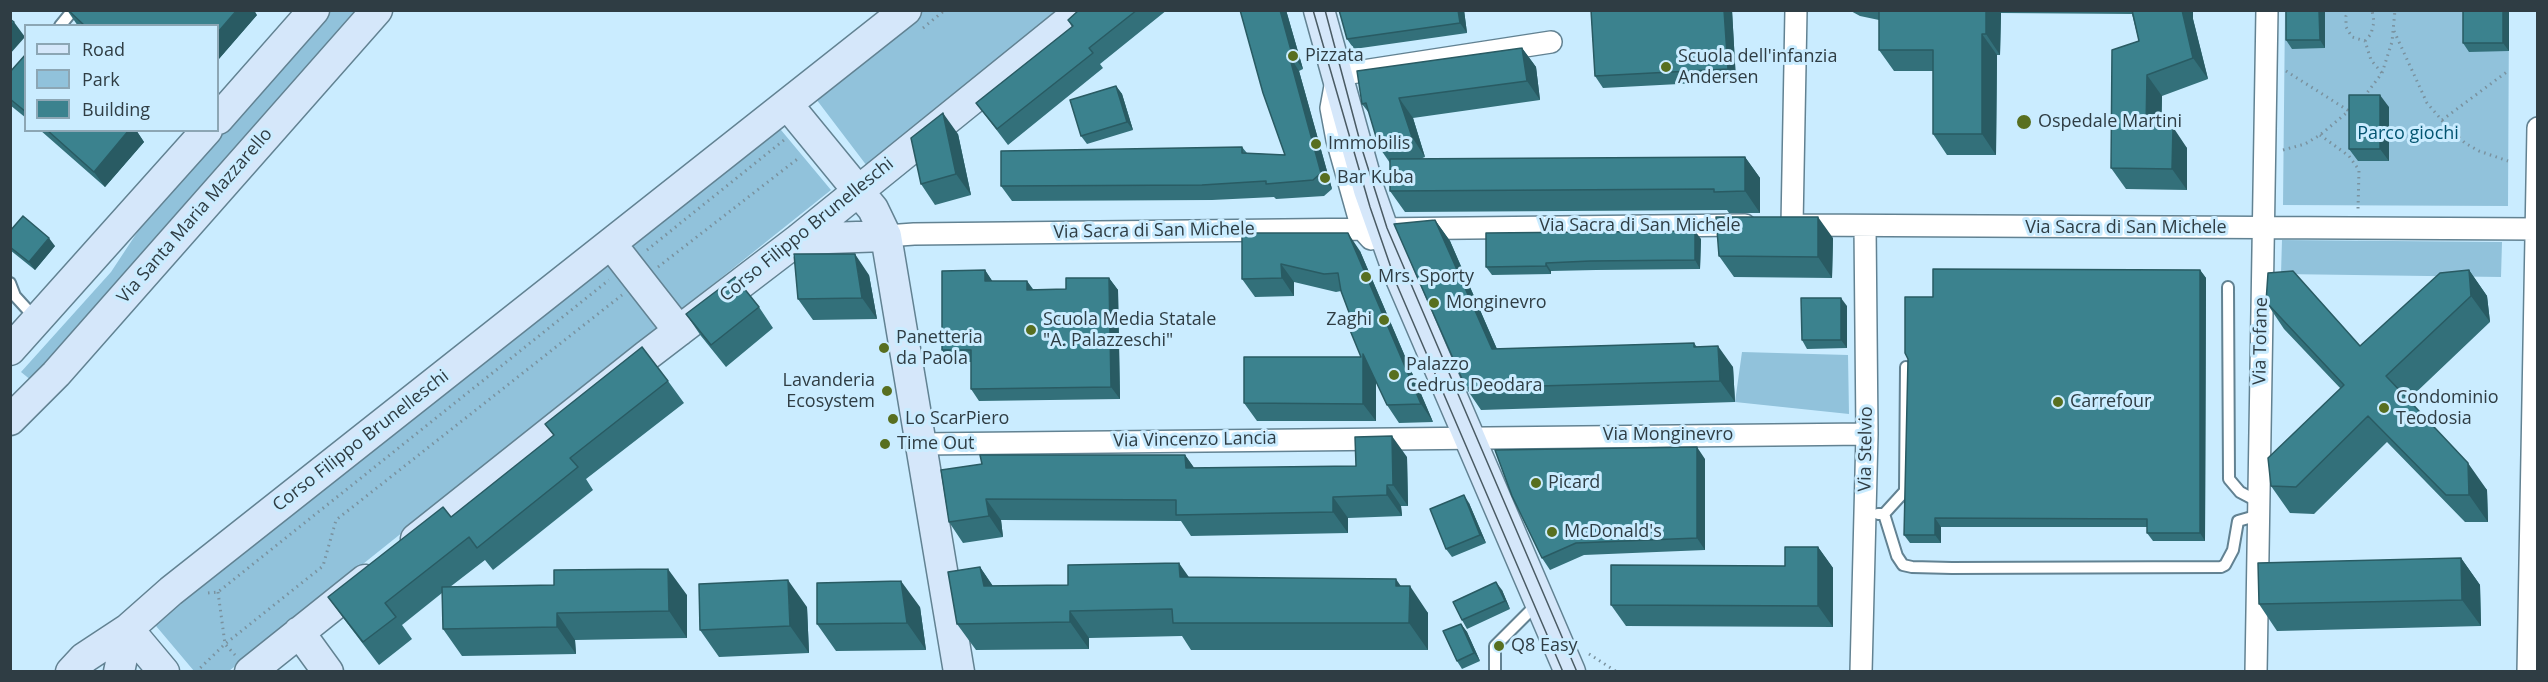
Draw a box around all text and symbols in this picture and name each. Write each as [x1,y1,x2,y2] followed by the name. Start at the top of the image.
[24,24,219,132] legend
[82,37,125,61] text: Road
[1305,45,1364,67] place label: Pizzata
[1678,46,1837,88] place label: Scuola dell'infanzia Andersen
[1286,49,1300,63] marker: Pizzata
[1659,60,1673,74] marker: Scuola dell'infanzia Andersen
[82,67,120,91] text: Park
[82,97,150,121] text: Building
[2038,111,2182,133] place label: Ospedale Martini
[2015,113,2033,131] marker: Ospedale Martini
[2357,123,2459,145] park label: Parco giochi
[113,124,277,308] street label: Via Santa Maria Mazzarello
[1328,133,1410,155] place label: Immobilis
[1309,137,1323,151] marker: Immobilis
[716,153,898,307] street label: Corso Filippo Brunelleschi
[1337,167,1414,189] place label: Bar Kuba
[1318,171,1332,185] marker: Bar Kuba
[1539,215,1741,237] street label: Via Sacra di San Michele
[2025,217,2227,239] street label: Via Sacra di San Michele
[1053,218,1255,244] street label: Via Sacra di San Michele
[1378,266,1474,288] place label: Mrs. Sporty
[1359,270,1373,284] marker: Mrs. Sporty
[1446,292,1547,314] place label: Monginevro
[1427,296,1441,310] marker: Monginevro
[2249,297,2273,385] street label: Via Tofane
[1043,309,1216,352] place label: Scuola Media Statale "A. Palazzeschi"
[1326,309,1372,331] place label: Zaghi
[1377,313,1391,327] marker: Zaghi
[1024,323,1038,337] marker: Scuola Media Statale "A. Palazzeschi"
[896,327,983,370] place label: Panetteria da Paola
[877,341,891,355] marker: Panetteria da Paola
[1406,354,1542,397] place label: Palazzo Cedrus Deodara
[269,366,453,516] street label: Corso Filippo Brunelleschi
[1387,368,1401,382] marker: Palazzo Cedrus Deodara
[783,370,875,412] place label: Lavanderia Ecosystem
[880,384,894,398] marker: Lavanderia Ecosystem
[2396,387,2499,430] place label: Condominio Teodosia
[2070,391,2151,413] place label: Carrefour
[2051,395,2065,409] marker: Carrefour
[2377,401,2391,415] marker: Condominio Teodosia
[1854,406,1878,492] street label: Via Stelvio
[905,408,1009,430] place label: Lo ScarPiero
[886,412,900,426] marker: Lo ScarPiero
[1603,424,1733,446] street label: Via Monginevro
[1113,428,1277,452] street label: Via Vincenzo Lancia
[897,433,974,455] place label: Time Out
[878,437,892,451] marker: Time Out
[1548,472,1600,494] place label: Picard
[1529,476,1543,490] marker: Picard
[1564,521,1662,543] place label: McDonald's
[1545,525,1559,539] marker: McDonald's
[1511,635,1578,657] place label: Q8 Easy
[1492,639,1506,653] marker: Q8 Easy

